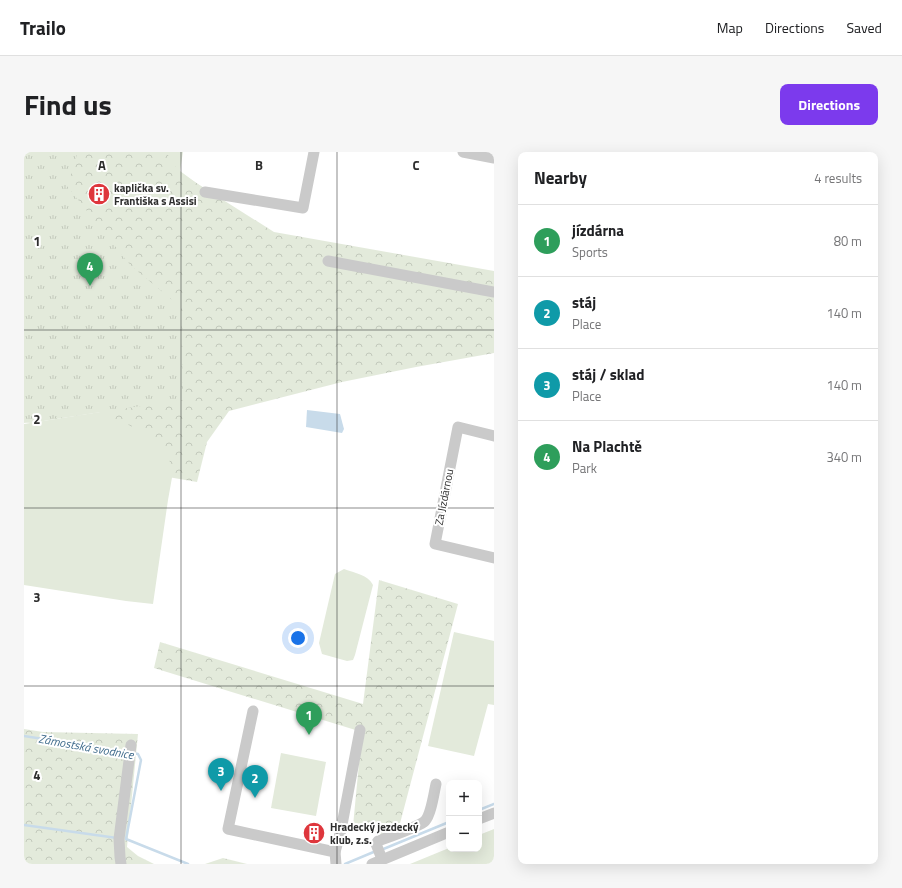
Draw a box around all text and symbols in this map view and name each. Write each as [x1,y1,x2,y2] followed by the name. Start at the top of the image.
[20,13,66,42] text: Trailo
[717,17,743,38] text: Map
[765,17,824,38] text: Directions
[846,17,882,38] text: Saved
[24,83,112,126] text: Find us
[780,84,878,125] button: Directions
[98,155,106,175] text: A
[255,155,263,175] text: B
[412,155,420,175] text: C
[534,165,587,191] text: Nearby
[814,168,862,188] text: 4 results
[114,180,197,209] place label: kaplička sv. Františka s Assisi
[86,181,112,207] building icon: kaplička sv. Františka s Assisi
[572,219,624,242] text: jízdárna
[33,231,41,251] text: 1
[543,231,551,251] text: 1
[834,231,862,251] text: 80 m
[572,242,608,262] text: Sports
[77,253,103,286] pin: 4
[572,291,596,314] text: stáj
[543,303,551,323] text: 2
[826,303,862,323] text: 140 m
[572,314,601,334] text: Place
[572,363,644,386] text: stáj / sklad
[543,375,551,395] text: 3
[826,375,862,395] text: 140 m
[572,386,601,406] text: Place
[33,409,41,429] text: 2
[572,435,642,458] text: Na Plachtě
[543,447,551,467] text: 4
[826,447,862,467] text: 340 m
[572,458,597,478] text: Park
[431,467,457,527] street label: Za Jízdárnou
[33,587,41,607] text: 3
[288,628,308,648] your location
[296,702,322,735] pin: 1
[37,729,136,764] water label: Zámostská svodnice
[208,758,234,791] pin: 3
[33,765,41,785] text: 4
[242,765,268,798] pin: 2
[446,780,482,852] map controls
[446,780,482,816] button: +
[446,816,482,852] button: −
[330,819,419,848] place label: Hradecký jezdecký klub, z.s.
[301,820,327,846] building icon: Hradecký jezdecký klub, z.s.

